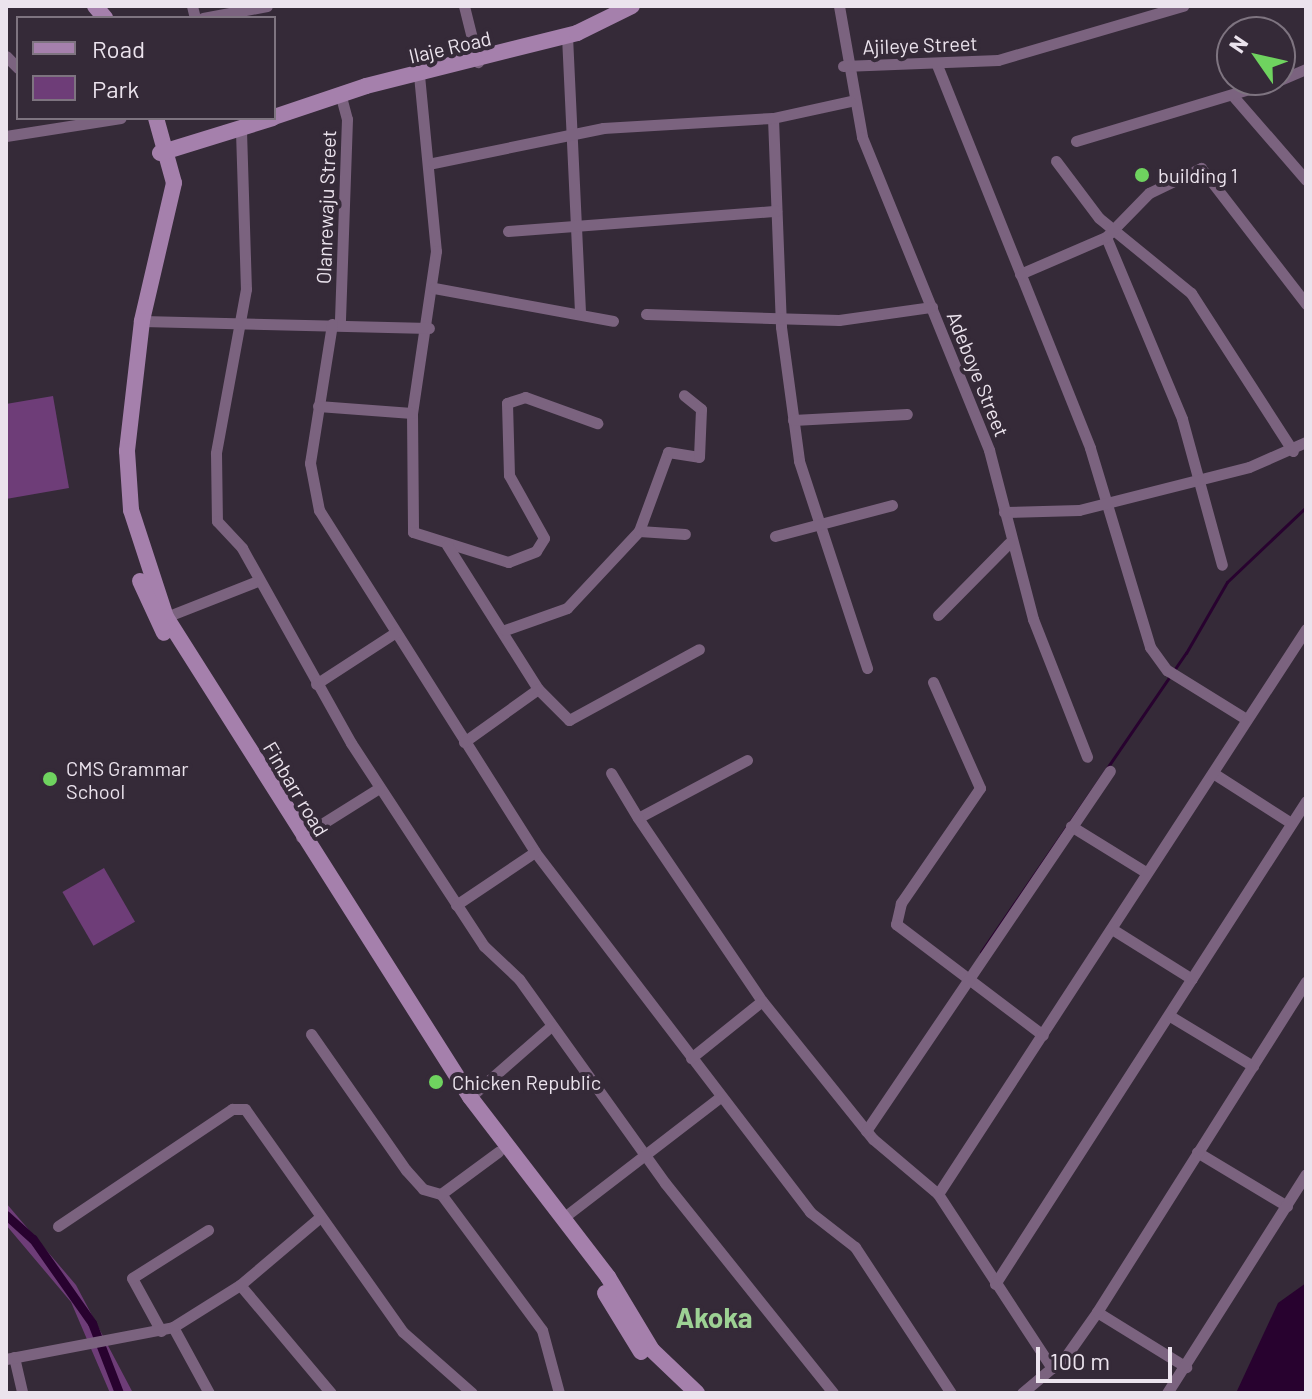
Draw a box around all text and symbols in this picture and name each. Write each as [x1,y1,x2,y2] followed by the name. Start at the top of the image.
[16,16,276,120] legend
[1216,16,1296,96] north arrow
[406,26,494,68] street label: Ilaje Road
[1223,30,1253,57] text: N
[862,31,978,59] street label: Ajileye Street
[92,34,145,63] text: Road
[92,74,139,103] text: Park
[311,129,341,285] street label: Olanrewaju Street
[1158,163,1238,187] place label: building 1
[1133,166,1151,184] marker: building 1
[942,308,1014,440] street label: Adeboye Street
[258,737,334,841] street label: Finbarr road
[66,756,188,803] place label: CMS Grammar School
[41,770,59,788] marker: CMS Grammar School
[452,1070,601,1094] place label: Chicken Republic
[427,1073,445,1091] marker: Chicken Republic
[675,1300,753,1334] district label: Akoka
[1040,1331,1176,1381] scale bar
[1050,1346,1110,1375] text: 100 m

